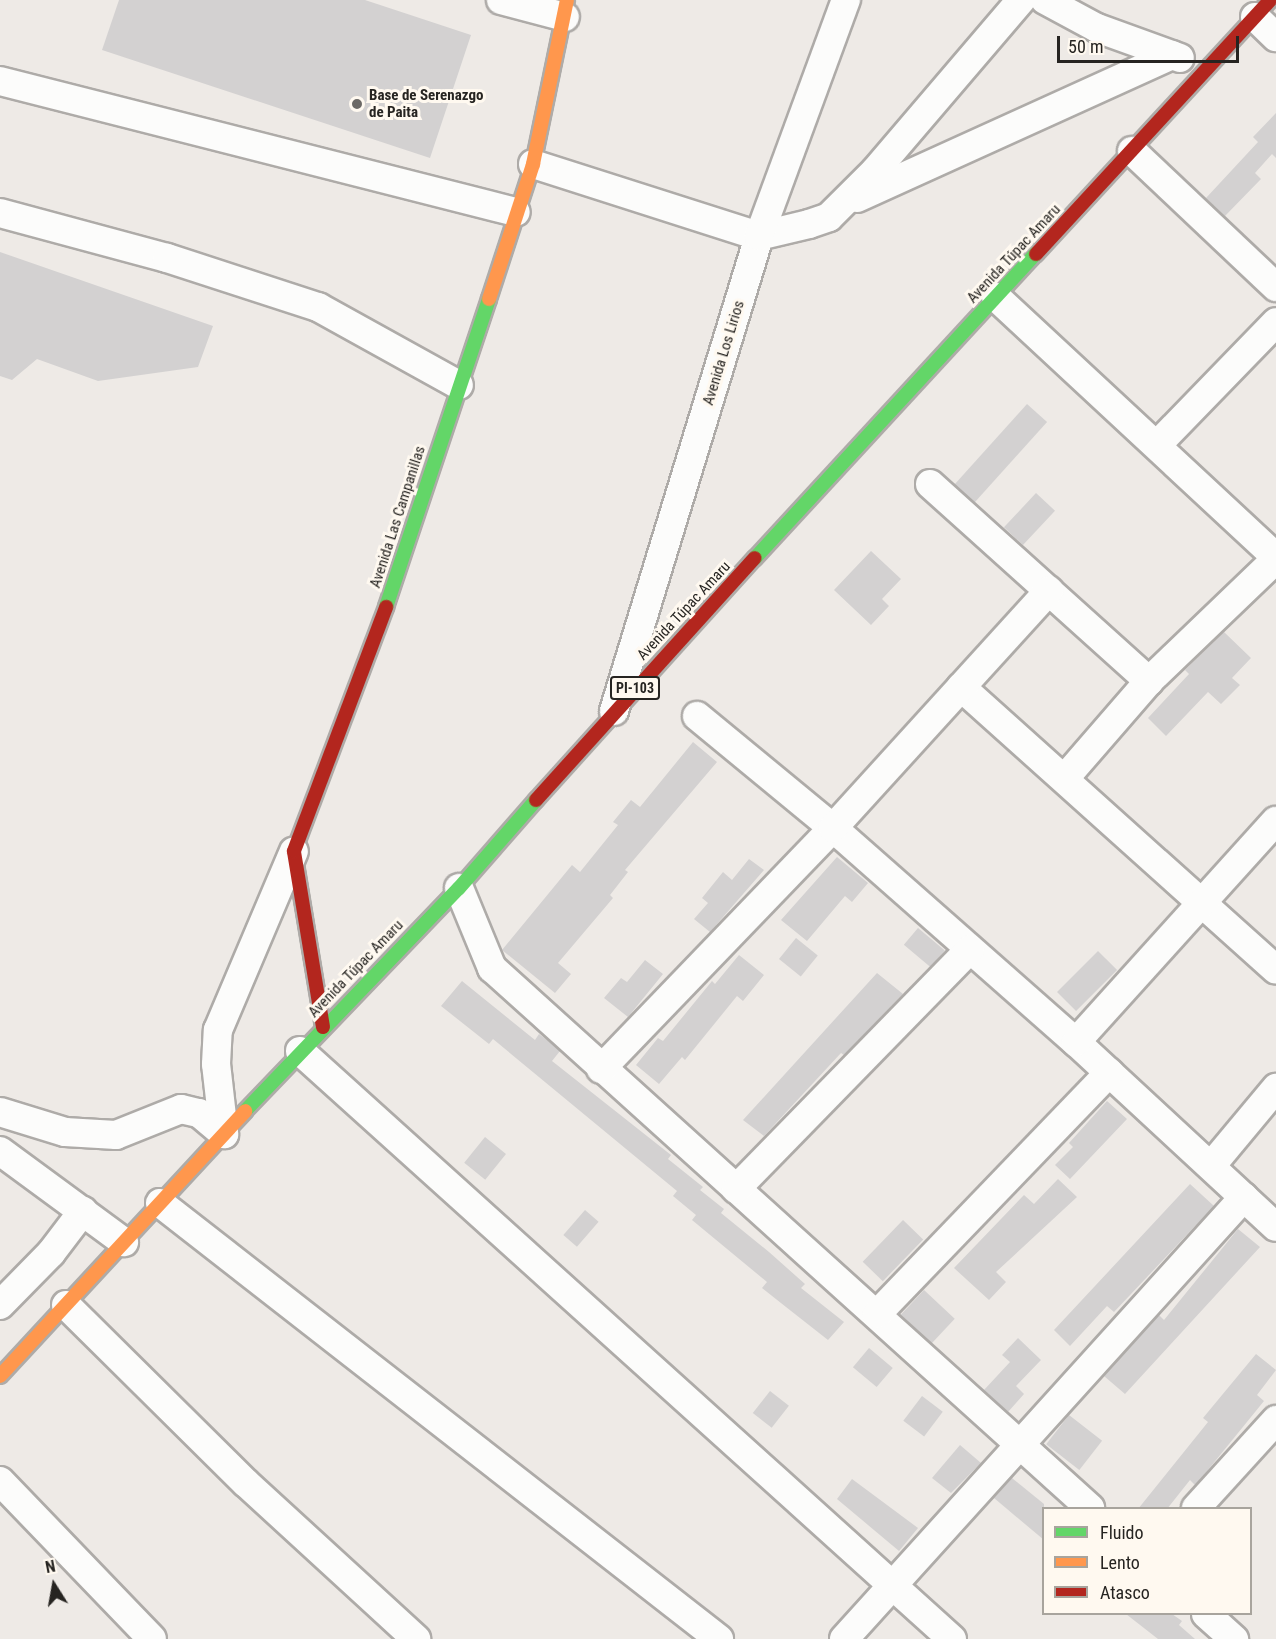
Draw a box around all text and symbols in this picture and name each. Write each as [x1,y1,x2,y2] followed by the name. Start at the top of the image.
[1060,24,1242,62] scale bar
[1068,36,1103,57] text: 50 m
[369,86,483,121] place label: Base de Serenazgo de Paita
[350,97,364,111] marker: Base de Serenazgo de Paita
[964,201,1064,307] street label: Avenida Túpac Amaru
[700,299,748,407] street label: Avenida Los Lirios
[367,444,429,590] street label: Avenida Las Campanillas
[634,558,734,664] street label: Avenida Túpac Amaru
[610,677,660,699] road number: PI-103
[305,916,407,1022] street label: Avenida Túpac Amaru
[1042,1507,1252,1615] legend
[1100,1522,1144,1543] text: Fluido
[1100,1552,1140,1573] text: Lento
[24,1555,84,1615] north arrow
[44,1557,57,1577] text: N
[1100,1582,1150,1603] text: Atasco

